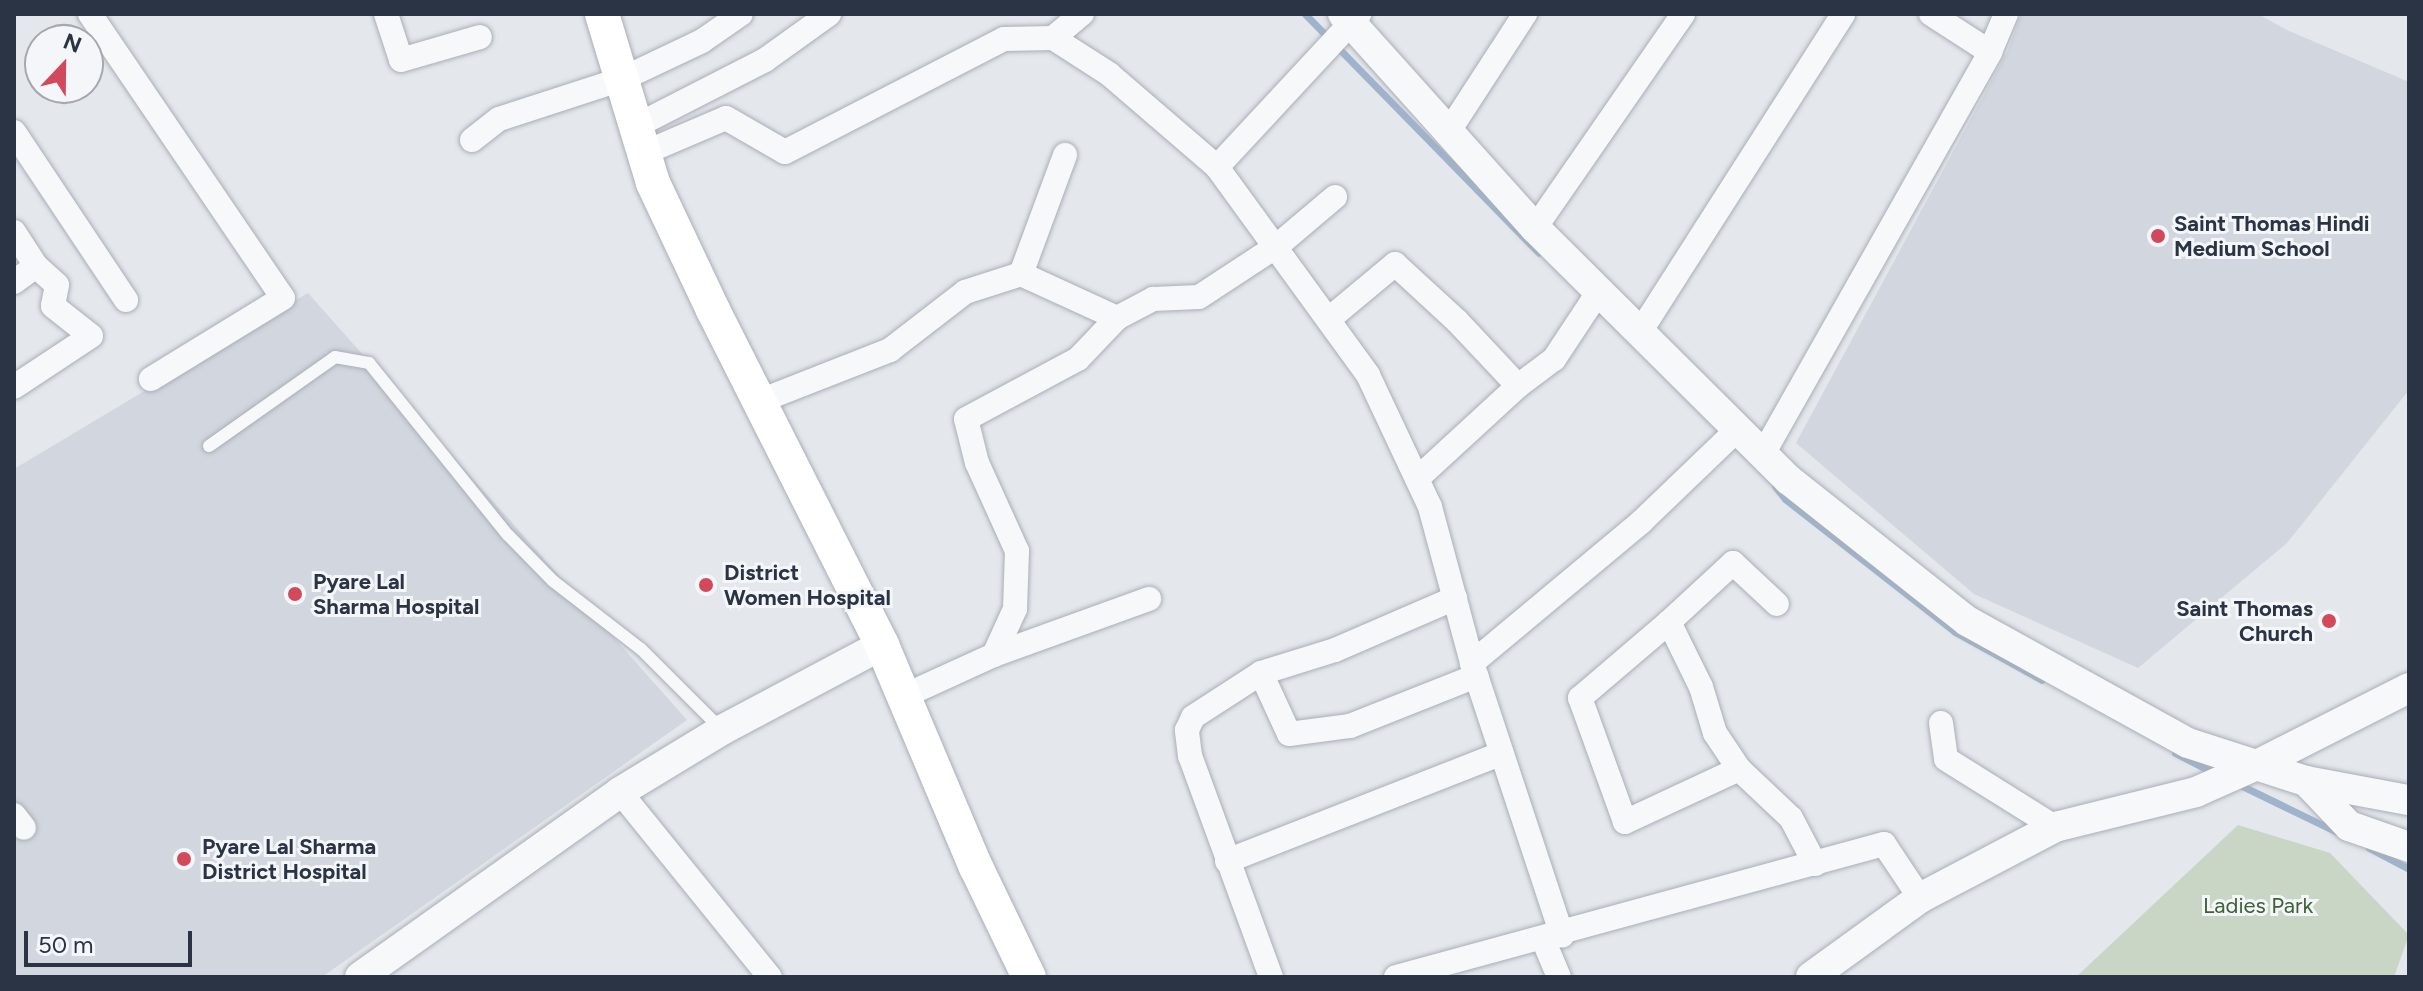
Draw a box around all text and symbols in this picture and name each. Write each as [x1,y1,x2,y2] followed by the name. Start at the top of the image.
[24,24,104,104] north arrow
[59,27,85,59] text: N
[2174,210,2370,262] place label: Saint Thomas Hindi Medium School
[2149,227,2167,245] marker: Saint Thomas Hindi Medium School
[724,559,891,610] place label: District Women Hospital
[313,568,479,620] place label: Pyare Lal Sharma Hospital
[695,574,717,596] marker: District Women Hospital
[284,583,306,605] marker: Pyare Lal Sharma Hospital
[2176,595,2313,646] place label: Saint Thomas Church
[2320,612,2338,630] marker: Saint Thomas Church
[202,833,376,884] place label: Pyare Lal Sharma District Hospital
[173,848,195,870] marker: Pyare Lal Sharma District Hospital
[2203,893,2313,919] park label: Ladies Park
[28,915,196,965] scale bar
[38,930,94,959] text: 50 m

